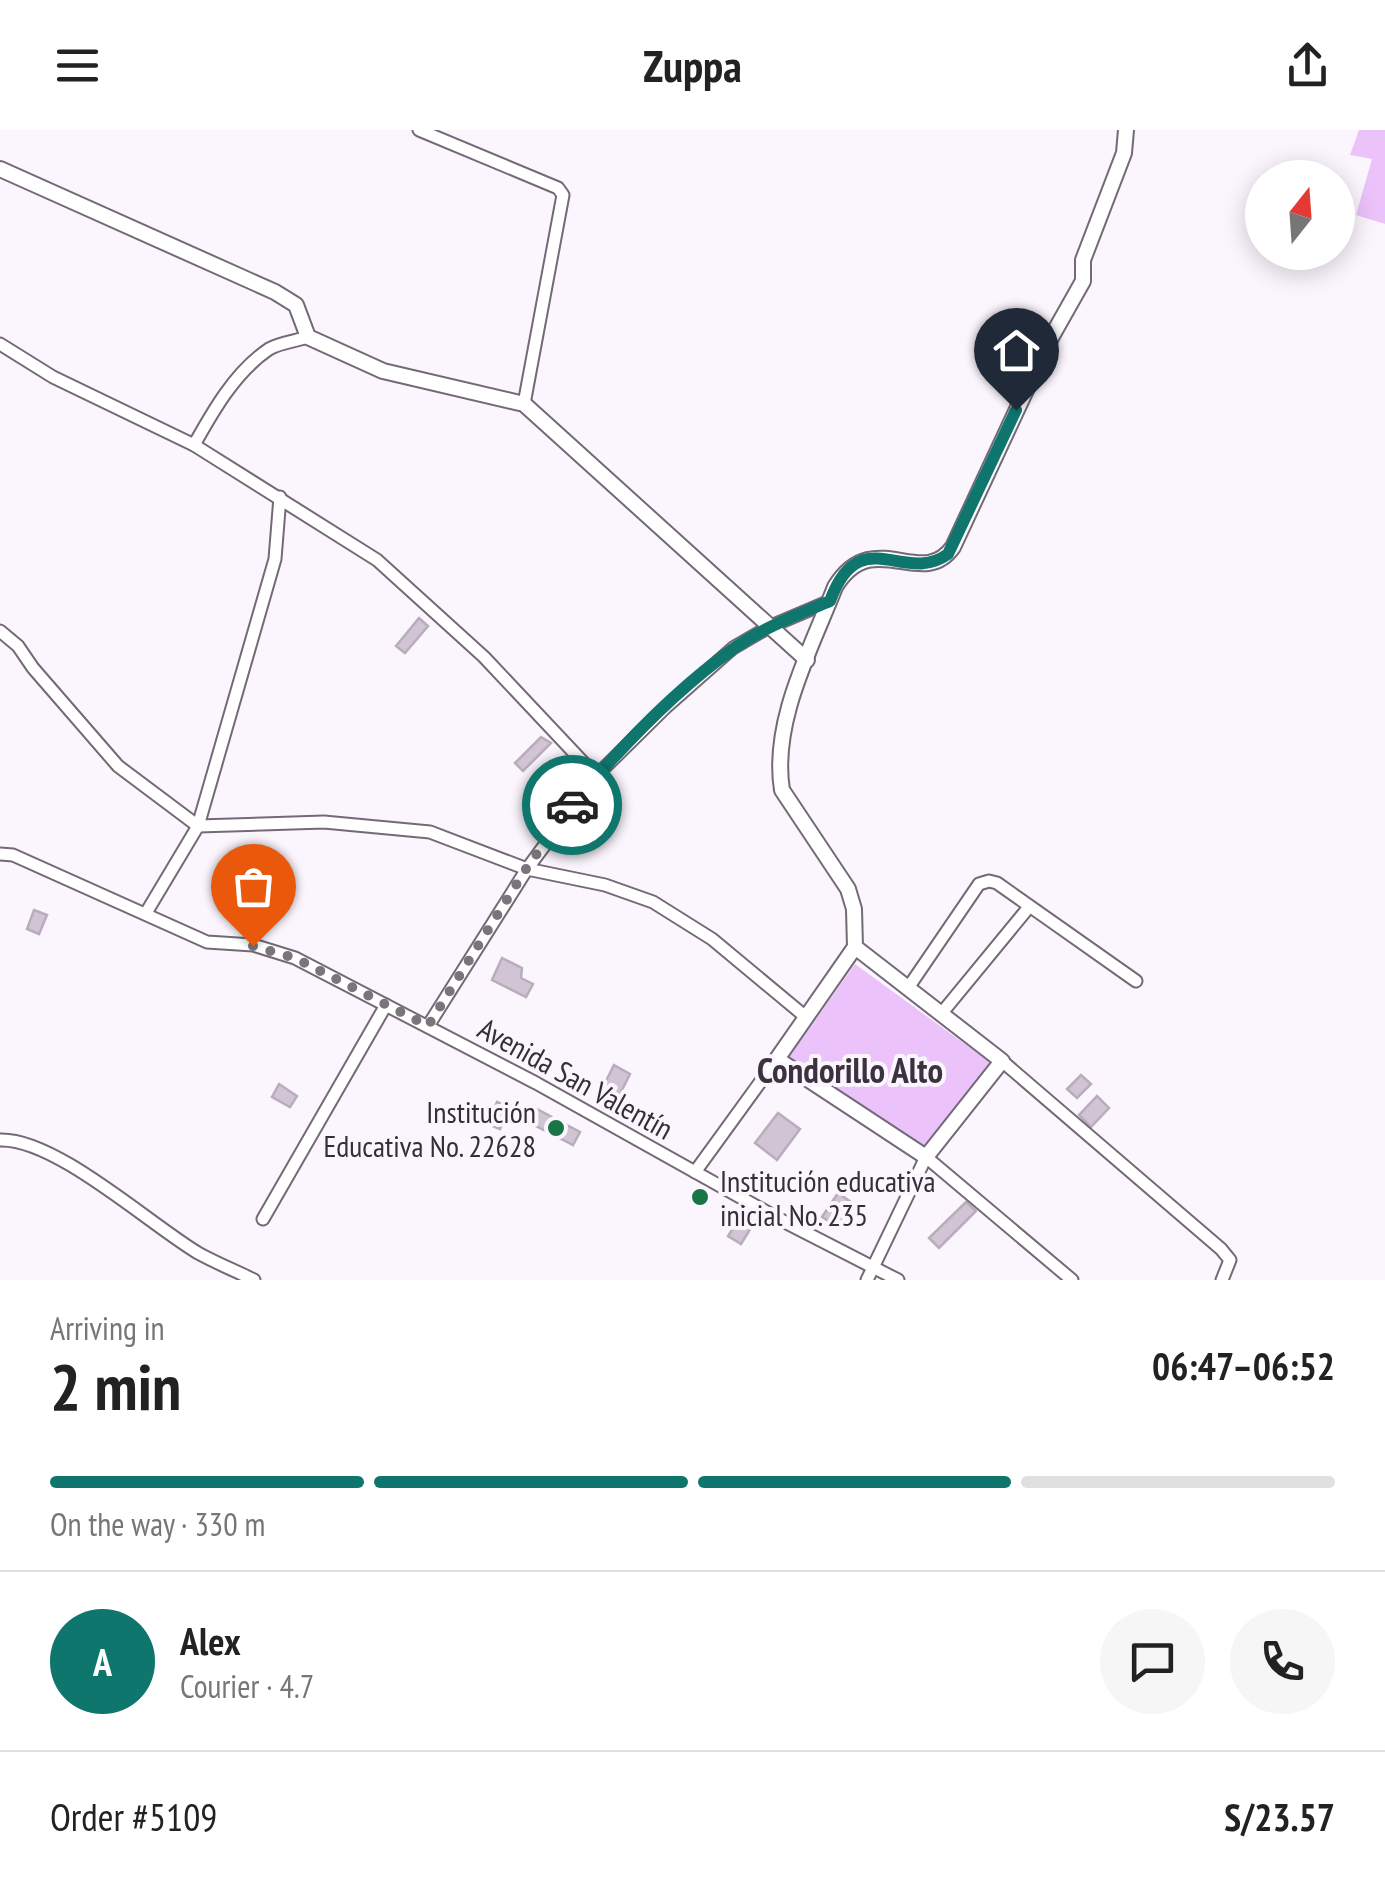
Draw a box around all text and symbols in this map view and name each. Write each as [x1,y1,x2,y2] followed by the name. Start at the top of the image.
[643,36,742,94] text: Zuppa
[50,38,105,93] icon: menu
[1280,38,1335,93] icon: share
[1245,160,1355,270] north arrow
[1245,160,1355,270] map controls
[974,308,1059,411] pin
[989,323,1044,378] icon: home
[522,755,622,855] courier
[545,778,600,833] icon: car
[211,844,296,947] pin
[226,859,281,914] icon: bag
[472,1008,680,1148] street label: Avenida San Valentín
[757,1047,943,1093] district label: Condorillo Alto
[323,1092,536,1165] place label: Institución Educativa No. 22628
[545,1117,567,1139] marker: Institución Educativa No. 22628
[720,1161,936,1234] place label: Institución educativa inicial No. 235
[689,1186,711,1208] marker: Institución educativa inicial No. 235
[50,1307,165,1349] text: Arriving in
[1152,1341,1335,1390] text: 06:47–06:52
[50,1344,181,1428] text: 2 min
[50,1503,265,1545] text: On the way · 330 m
[1100,1609,1205,1714] button: chat
[1230,1609,1335,1714] button: phone
[180,1616,241,1665] text: Alex
[93,1637,112,1686] text: A
[180,1665,314,1707] text: Courier · 4.7
[50,1792,217,1841] text: Order #5109
[1224,1792,1335,1841] text: S/23.57

